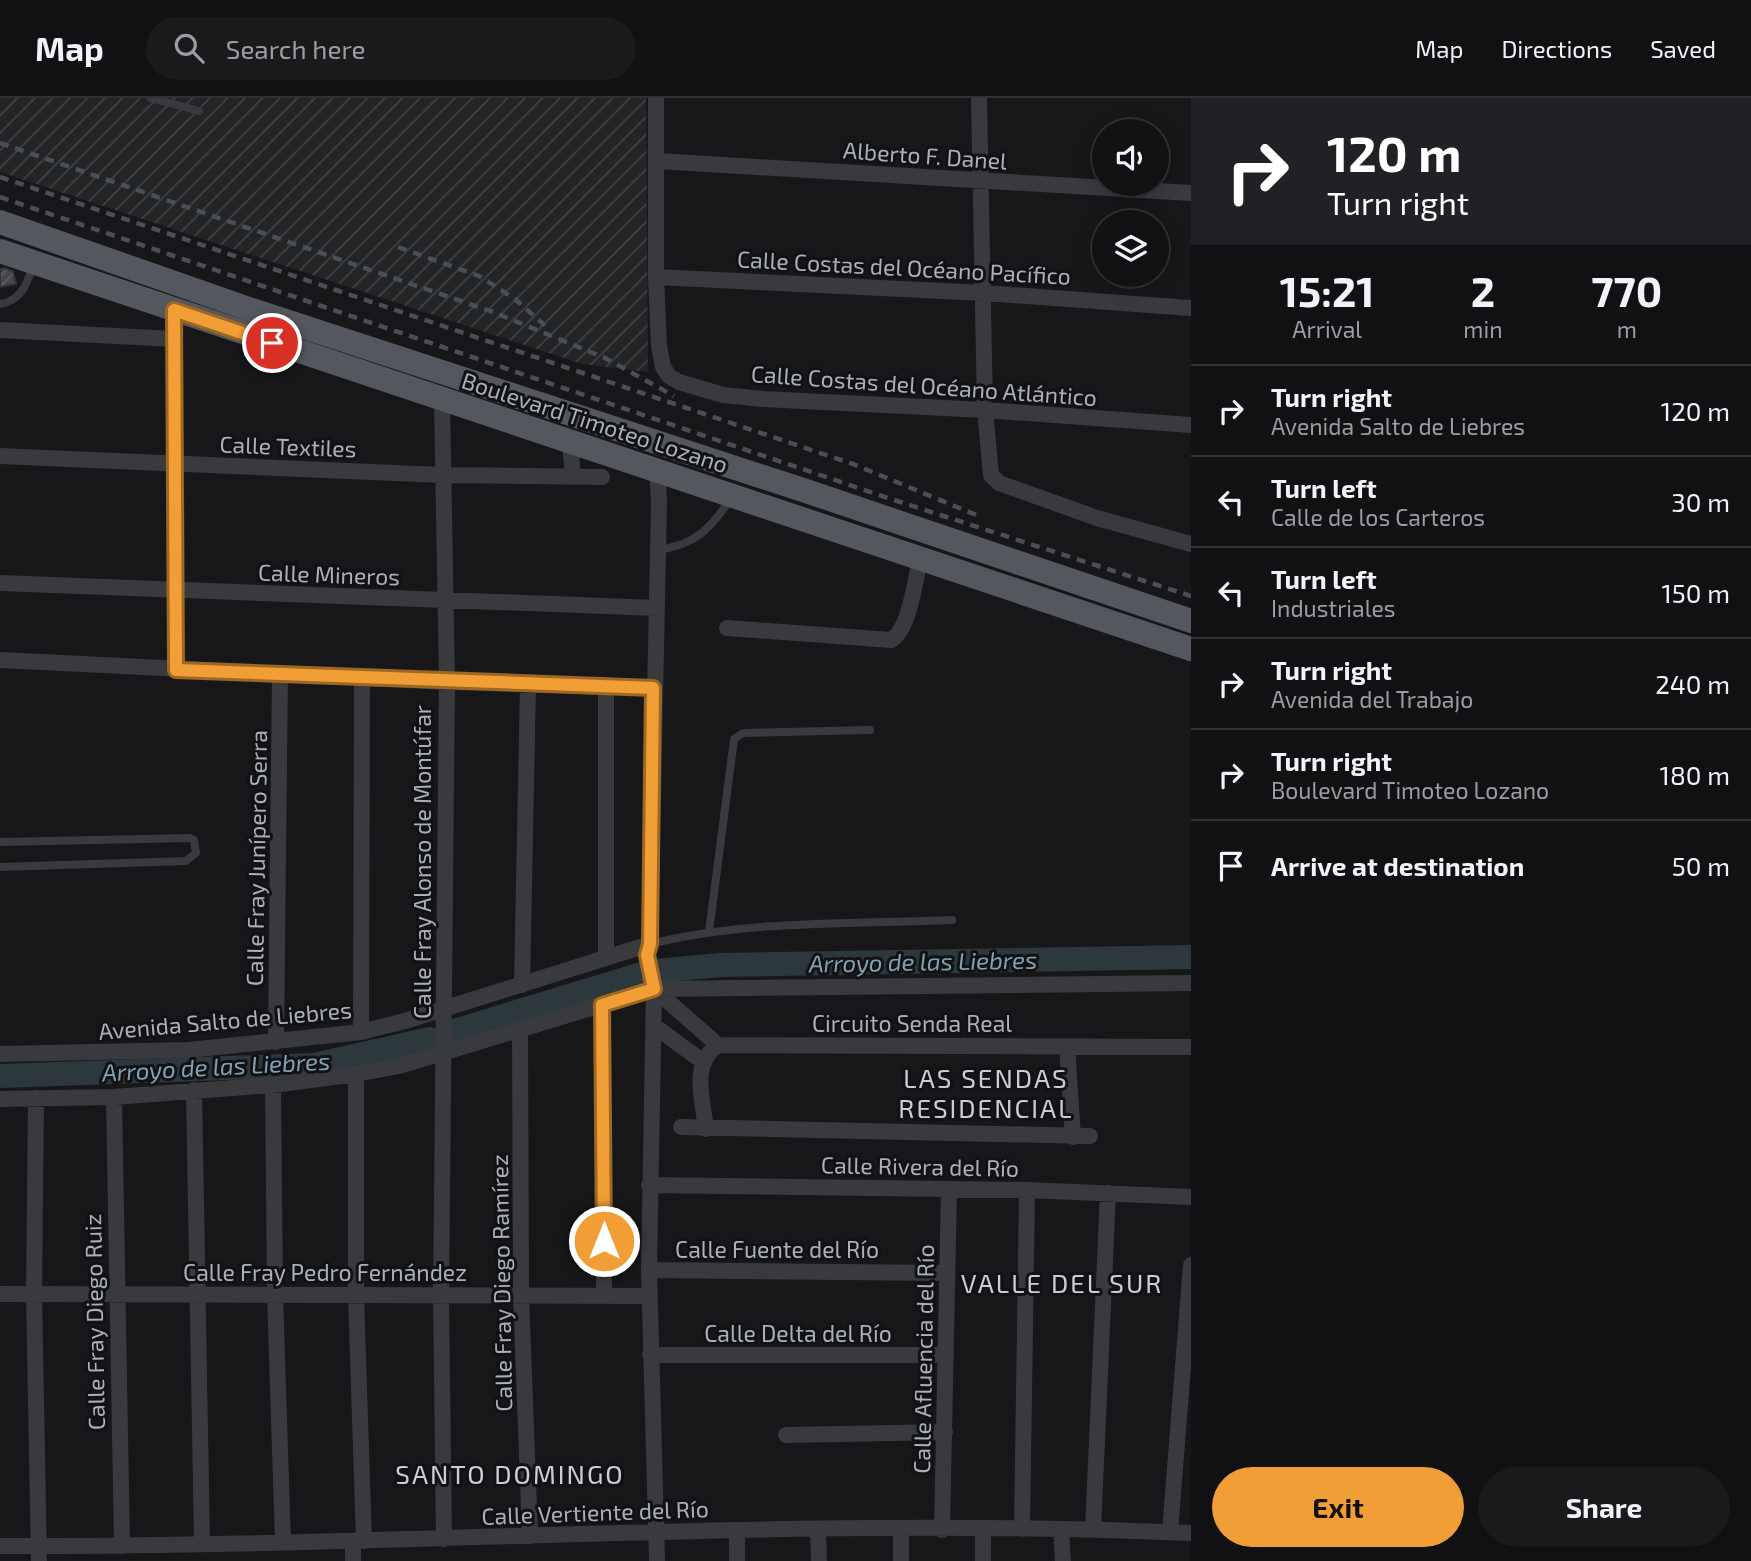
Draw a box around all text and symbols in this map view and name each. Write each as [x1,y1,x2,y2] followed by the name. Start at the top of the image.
[146,17,636,80] search box
[35,28,104,68] text: Map
[170,29,208,67] icon: search
[226,33,365,64] text: Search here
[1415,34,1463,63] text: Map
[1501,34,1612,63] text: Directions
[1650,34,1716,63] text: Saved
[1092,119,1169,287] map controls
[1092,119,1169,196] button: sound
[1327,123,1461,182] text: 120 m
[1212,126,1303,217] icon: right
[842,135,1008,175] street label: Alberto F. Danel
[1327,183,1469,221] text: Turn right
[1092,210,1169,287] button: layers
[737,244,1071,290] street label: Calle Costas del Océano Pacífico
[1280,265,1374,315] text: 15:21
[1471,265,1495,315] text: 2
[1591,265,1662,315] text: 770
[242,313,302,373] pin
[1292,315,1362,343] text: Arrival
[1463,315,1503,343] text: min
[1617,315,1637,343] text: m
[253,324,291,362] icon: arrive
[750,359,1098,411] street label: Calle Costas del Océano Atlántico
[458,366,732,478] street label: Boulevard Timoteo Lozano
[1271,381,1392,412] text: Turn right
[1212,392,1250,430] icon: right
[1661,395,1730,426] text: 120 m
[1271,412,1525,440] text: Avenida Salto de Liebres
[219,430,357,462] street label: Calle Textiles
[1271,472,1377,503] text: Turn left
[1212,483,1250,521] icon: left
[1671,486,1730,517] text: 30 m
[1271,503,1485,531] text: Calle de los Carteros
[257,558,401,590] street label: Calle Mineros
[1271,563,1377,594] text: Turn left
[1212,574,1250,612] icon: left
[1661,577,1730,608] text: 150 m
[1271,594,1396,622] text: Industriales
[1271,654,1392,685] text: Turn right
[1212,665,1250,703] icon: right
[1655,668,1730,699] text: 240 m
[1271,685,1473,713] text: Avenida del Trabajo
[408,705,436,1019] street label: Calle Fray Alonso de Montúfar
[240,730,272,986] street label: Calle Fray Junípero Serra
[1271,745,1392,776] text: Turn right
[1212,756,1250,794] icon: right
[1660,759,1730,790] text: 180 m
[1271,776,1549,804] text: Boulevard Timoteo Lozano
[1212,847,1250,885] icon: arrive
[1271,850,1524,881] text: Arrive at destination
[1672,850,1730,881] text: 50 m
[808,945,1037,978] water label: Arroyo de las Liebres
[97,995,353,1045] street label: Avenida Salto de Liebres
[812,1009,1012,1037] street label: Circuito Senda Real
[100,1046,331,1087] water label: Arroyo de las Liebres
[898,1062,1074,1123] district label: LAS SENDAS RESIDENCIAL
[821,1150,1019,1182] street label: Calle Rivera del Río
[485,1154,517,1412] street label: Calle Fray Diego Ramírez
[567,1204,641,1278] position arrow
[78,1213,110,1431] street label: Calle Fray Diego Ruiz
[675,1235,879,1263] street label: Calle Fuente del Río
[907,1244,939,1474] street label: Calle Afluencia del Río
[183,1258,467,1286] street label: Calle Fray Pedro Fernández
[961,1267,1163,1298] district label: VALLE DEL SUR
[704,1319,892,1347] street label: Calle Delta del Río
[395,1458,625,1489] district label: SANTO DOMINGO
[1212,1467,1464,1547] button: Exit
[1478,1467,1730,1547] button: Share
[481,1494,709,1530] street label: Calle Vertiente del Río

